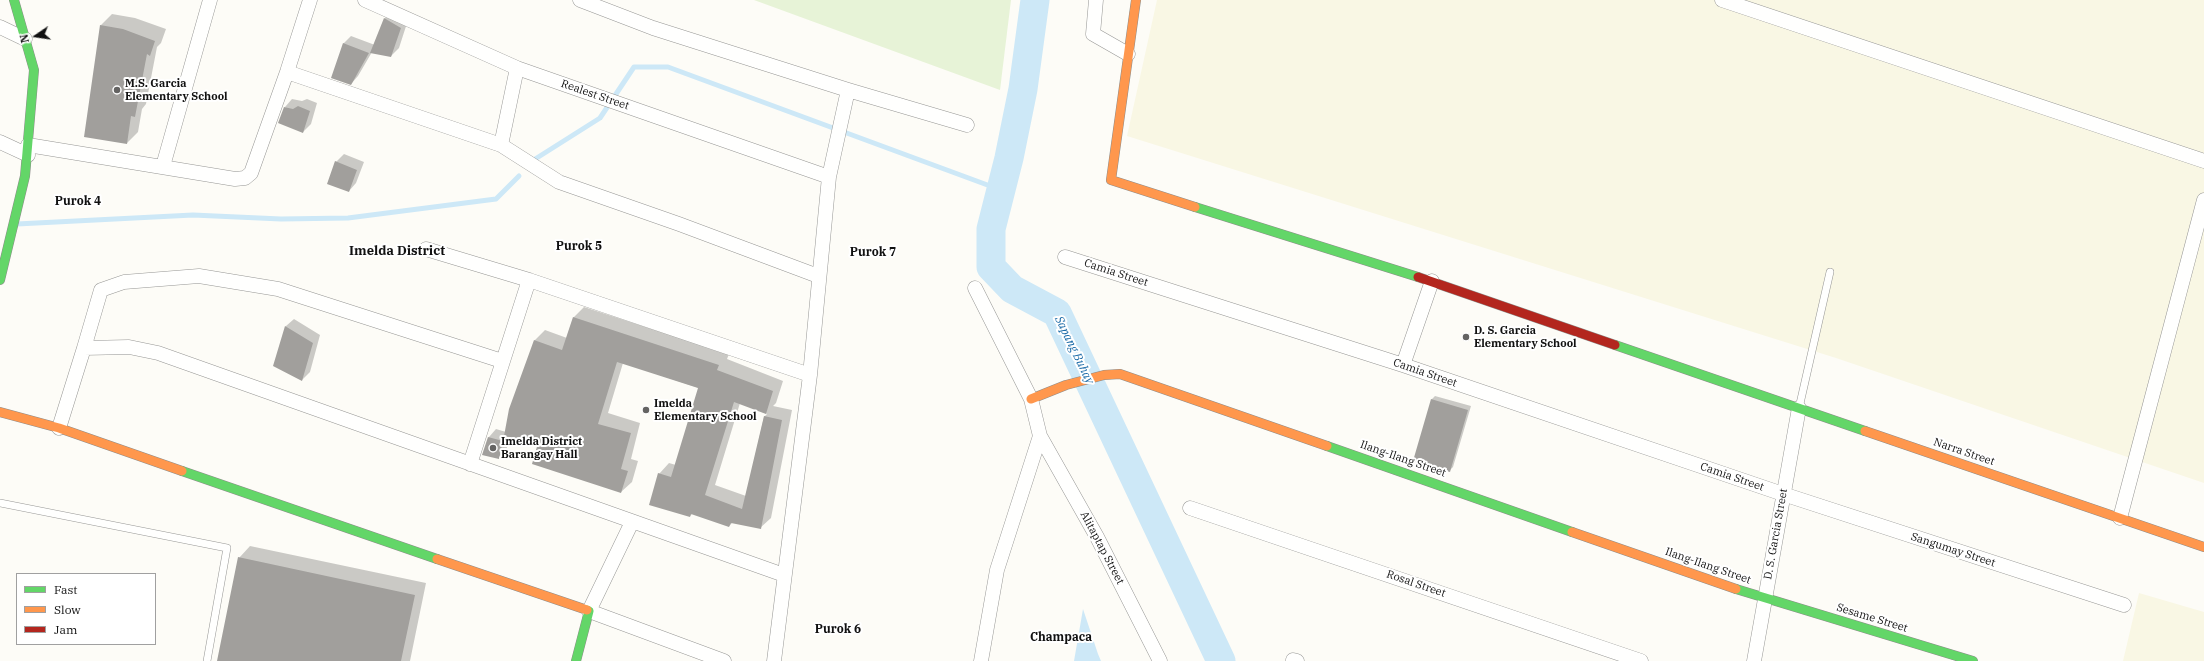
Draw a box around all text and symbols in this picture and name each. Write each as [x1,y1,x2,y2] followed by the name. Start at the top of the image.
[16,16,56,56] north arrow
[17,33,32,45] text: N
[125,77,228,103] place label: M.S. Garcia Elementary School
[559,77,631,113] street label: Realest Street
[112,85,122,95] marker: M.S. Garcia Elementary School
[55,195,101,209] district label: Purok 4
[556,240,602,254] district label: Purok 5
[349,243,445,259] district label: Imelda District
[850,246,896,260] district label: Purok 7
[1082,256,1150,290] street label: Camia Street
[1051,314,1097,386] water label: Sapang Buhay
[1474,324,1577,350] place label: D. S. Garcia Elementary School
[1461,332,1471,342] marker: D. S. Garcia Elementary School
[1391,356,1459,390] street label: Camia Street
[654,397,757,423] place label: Imelda Elementary School
[641,405,651,415] marker: Imelda Elementary School
[501,435,582,461] place label: Imelda District Barangay Hall
[1932,435,1996,469] street label: Narra Street
[1358,438,1448,480] street label: Ilang-Ilang Street
[488,443,498,453] marker: Imelda District Barangay Hall
[1698,460,1766,494] street label: Camia Street
[1761,487,1791,581] street label: D. S. Garcia Street
[1077,509,1127,587] street label: Alitaptap Street
[1909,530,1997,570] street label: Sangumay Street
[1663,545,1753,587] street label: Ilang-Ilang Street
[1385,568,1447,600] street label: Rosal Street
[16,573,156,645] legend
[54,582,78,597] text: Fast
[1835,601,1909,635] street label: Sesame Street
[54,602,81,617] text: Slow
[54,622,77,637] text: Jam
[815,623,861,637] district label: Purok 6
[1030,631,1092,645] district label: Champaca

